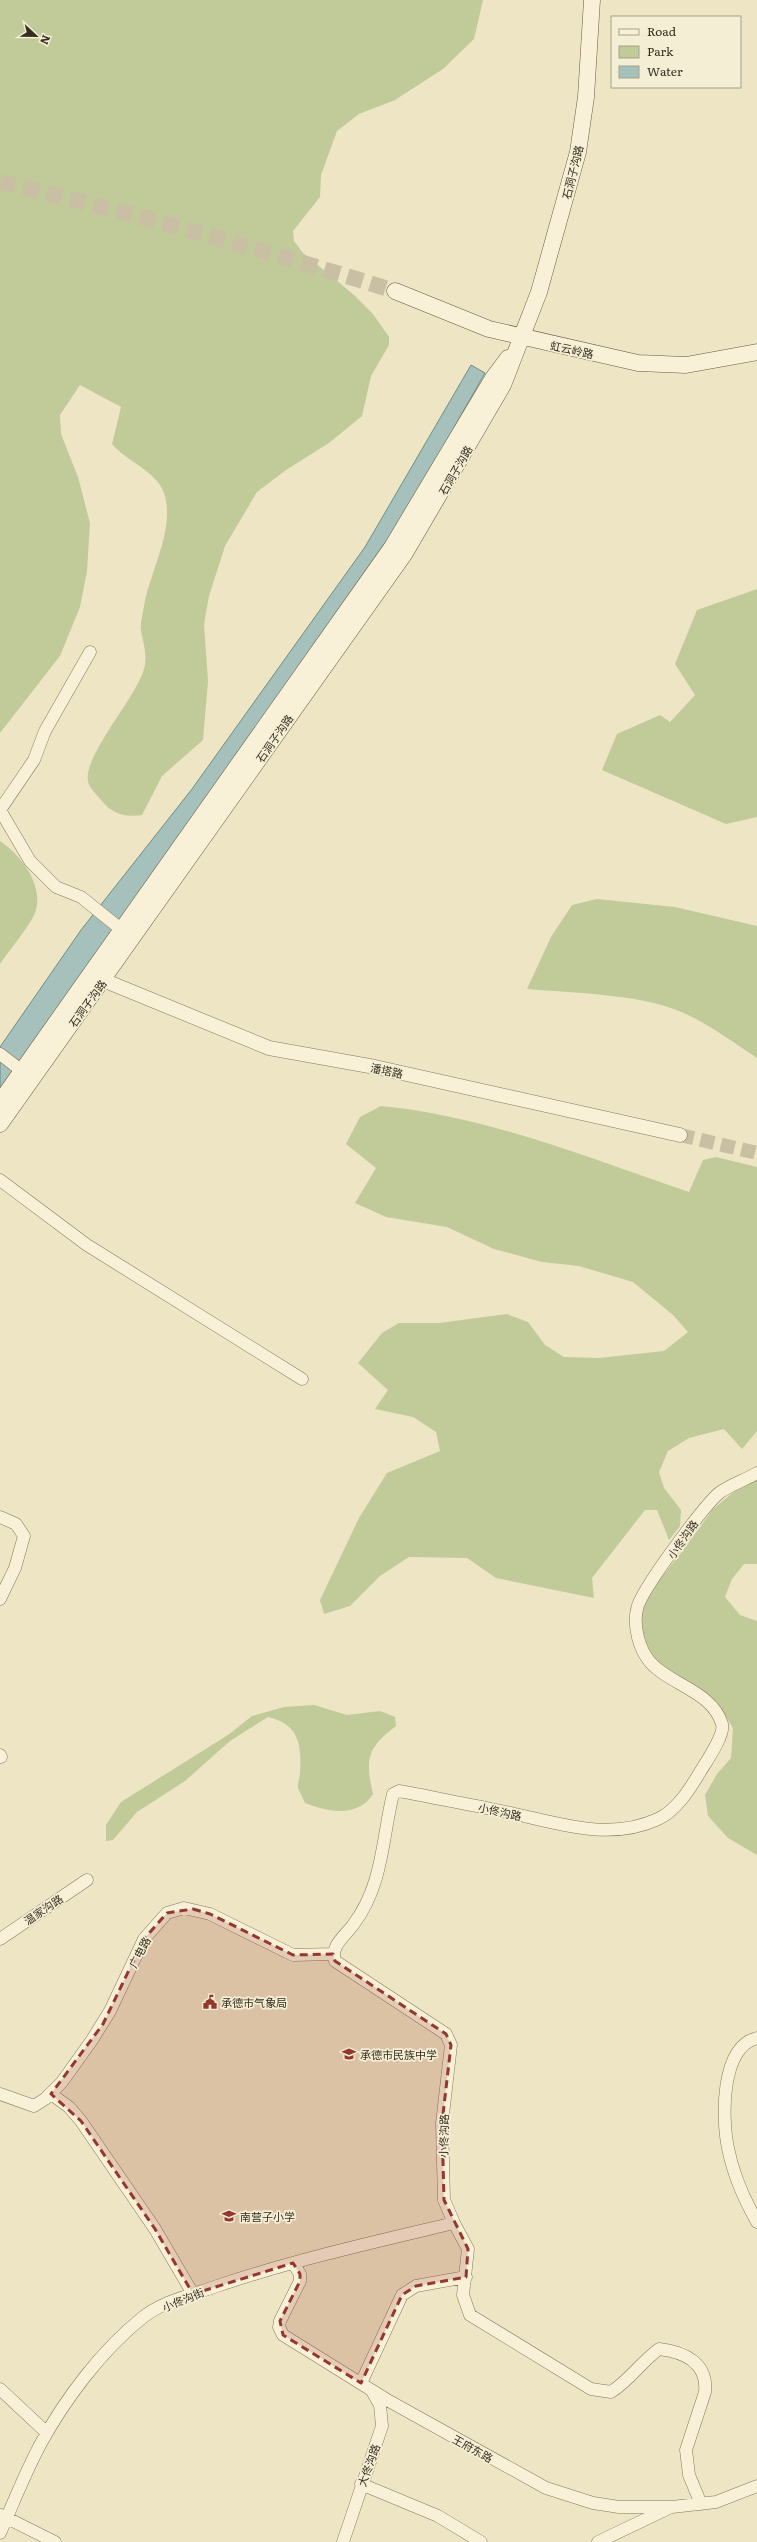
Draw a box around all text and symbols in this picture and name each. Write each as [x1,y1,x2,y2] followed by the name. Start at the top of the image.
[16,16,56,56] north arrow
[611,16,741,88] legend
[647,22,677,40] text: Road
[37,33,55,47] text: N
[647,42,674,60] text: Park
[647,62,683,80] text: Water
[558,143,586,201] street label: 石洞子沟路
[549,337,595,361] street label: 虹云岭路
[434,442,476,498] street label: 石洞子沟路
[252,711,296,765] street label: 石洞子沟路
[64,976,110,1030] street label: 石洞子沟路
[369,1059,405,1081] street label: 潘塔路
[663,1516,701,1562] street label: 小佟沟路
[477,1799,523,1823] street label: 小佟沟路
[20,1890,66,1928] street label: 温家沟路
[124,1934,154,1970] street label: 广电路
[202,1994,218,2010] public building icon: 承德市气象局
[221,1994,287,2010] place label: 承德市气象局
[341,2046,357,2062] school or university icon: 承德市民族中学
[360,2046,437,2062] place label: 承德市民族中学
[435,2114,451,2158] street label: 小佟沟路
[221,2208,237,2224] school or university icon: 南营子小学
[240,2208,295,2224] place label: 南营子小学
[160,2283,206,2315] street label: 小佟沟街
[450,2430,496,2466] street label: 王府东路
[353,2442,383,2488] street label: 大佟沟路

